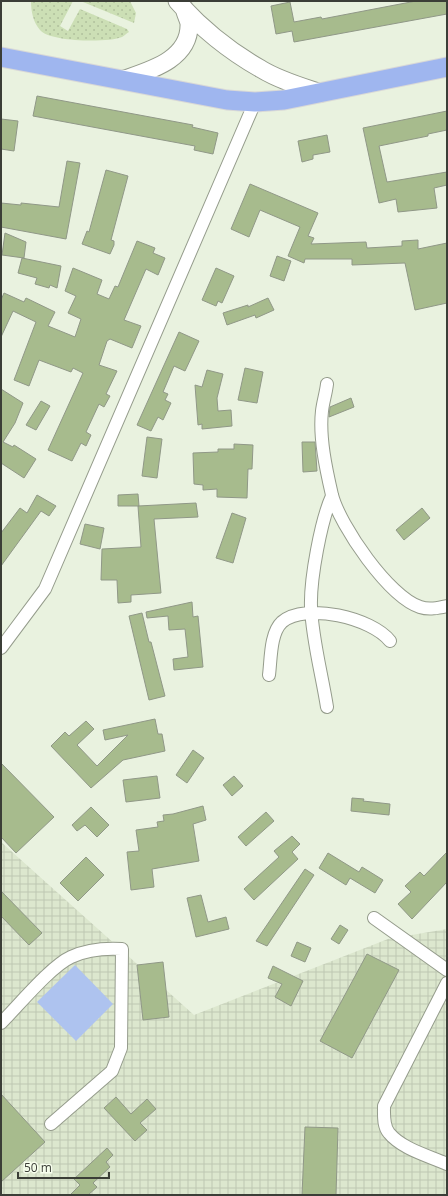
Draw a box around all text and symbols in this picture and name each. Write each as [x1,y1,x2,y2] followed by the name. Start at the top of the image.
[18,1154,109,1180] scale bar
[24,1159,52,1176] text: 50 m

